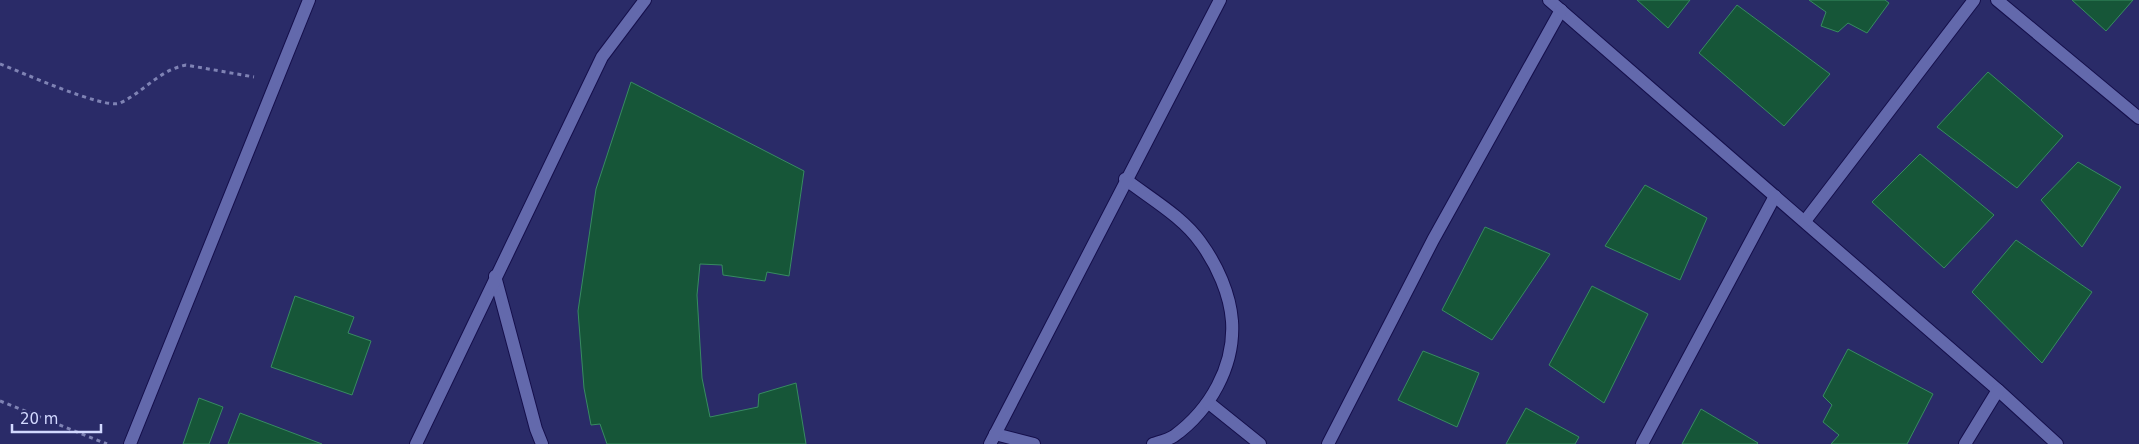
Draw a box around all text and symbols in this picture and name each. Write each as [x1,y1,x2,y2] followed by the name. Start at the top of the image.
[12,402,101,434] scale bar
[20,410,58,428] text: 20 m

